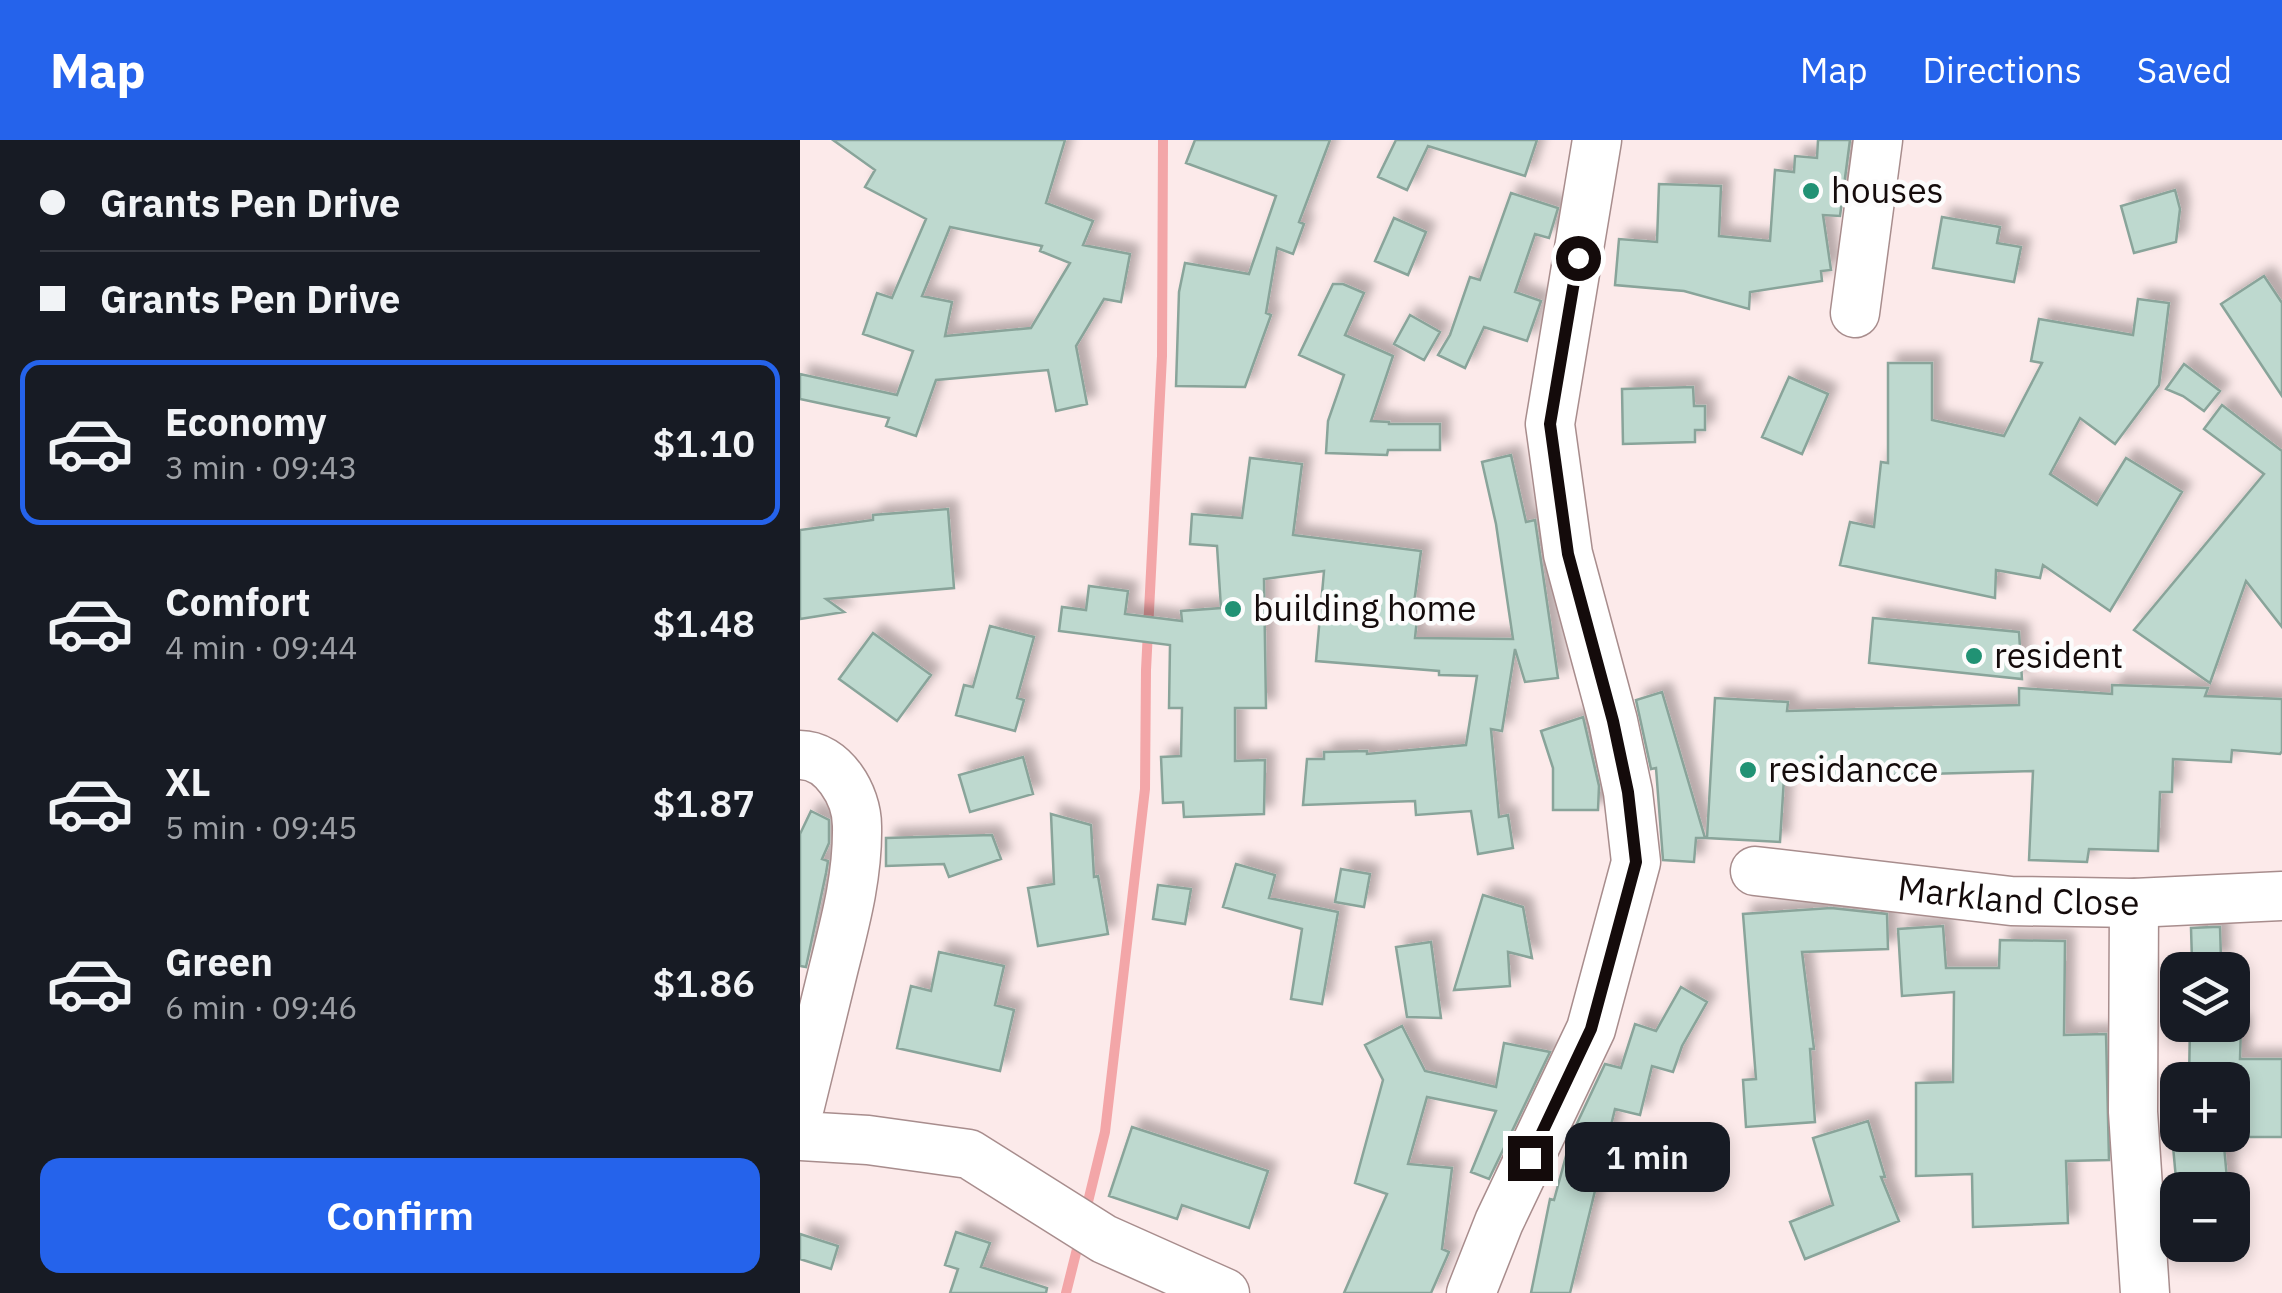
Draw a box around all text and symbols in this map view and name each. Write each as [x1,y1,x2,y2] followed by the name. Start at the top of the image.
[50,39,146,101] text: Map
[1800,47,1868,93] text: Map
[1923,47,2082,93] text: Directions
[2137,47,2232,93] text: Saved
[1831,167,1944,213] place label: houses
[100,178,400,227] text: Grants Pen Drive
[1800,180,1822,202] marker: houses
[1556,236,1601,281] route start
[100,274,400,323] text: Grants Pen Drive
[165,397,327,446] text: Economy
[45,398,135,488] icon: car
[652,418,755,467] text: $1.10
[165,446,358,488] text: 3 min · 09:43
[165,577,310,626] text: Comfort
[45,578,135,668] icon: car
[1253,585,1476,631] place label: building home
[652,598,755,647] text: $1.48
[1222,598,1244,620] marker: building home
[165,626,358,668] text: 4 min · 09:44
[1994,632,2123,678] place label: resident
[1963,645,1985,667] marker: resident
[1768,746,1939,792] place label: residancce
[165,757,211,806] text: XL
[45,758,135,848] icon: car
[1737,759,1759,781] marker: residancce
[652,778,755,827] text: $1.87
[165,806,358,848] text: 5 min · 09:45
[1895,864,2140,925] street label: Markland Close
[165,937,273,986] text: Green
[45,938,135,1028] icon: car
[2160,952,2250,1262] map controls
[2160,952,2250,1042] button: layers
[652,958,755,1007] text: $1.86
[165,986,358,1028] text: 6 min · 09:46
[2160,1062,2250,1152] button: +
[1565,1123,1730,1193] callout: 1 min
[1508,1136,1553,1181] route end
[1606,1136,1689,1178] text: 1 min
[40,1158,760,1273] button: Confirm
[2160,1172,2250,1262] button: −

